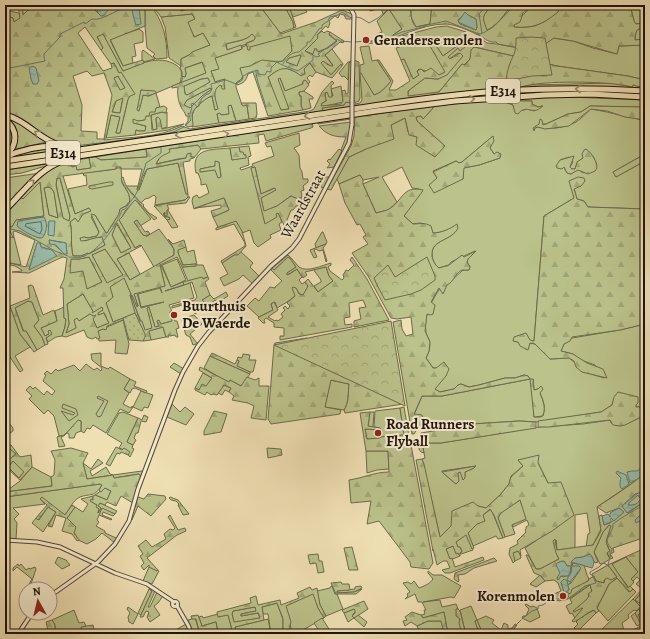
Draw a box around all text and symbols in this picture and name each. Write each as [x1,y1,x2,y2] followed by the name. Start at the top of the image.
[374,30,483,50] place label: Genaderse molen
[361,35,371,45] marker: Genaderse molen
[486,79,520,103] road number: E314
[575,85,581,93] one-way arrow
[469,95,475,104] one-way arrow
[304,111,310,120] one-way arrow
[34,130,41,138] one-way arrow
[175,130,181,139] one-way arrow
[223,130,229,139] one-way arrow
[46,141,80,165] road number: E314
[275,166,330,243] street label: Waardstraat
[28,179,35,187] one-way arrow
[182,296,250,333] place label: Buurthuis De Waerde
[169,310,179,320] marker: Buurthuis De Waerde
[386,414,474,451] place label: Road Runners Flyball
[373,428,383,438] marker: Road Runners Flyball
[18,581,58,621] north arrow
[32,584,42,600] text: N
[477,586,556,606] place label: Korenmolen
[558,591,568,601] marker: Korenmolen

